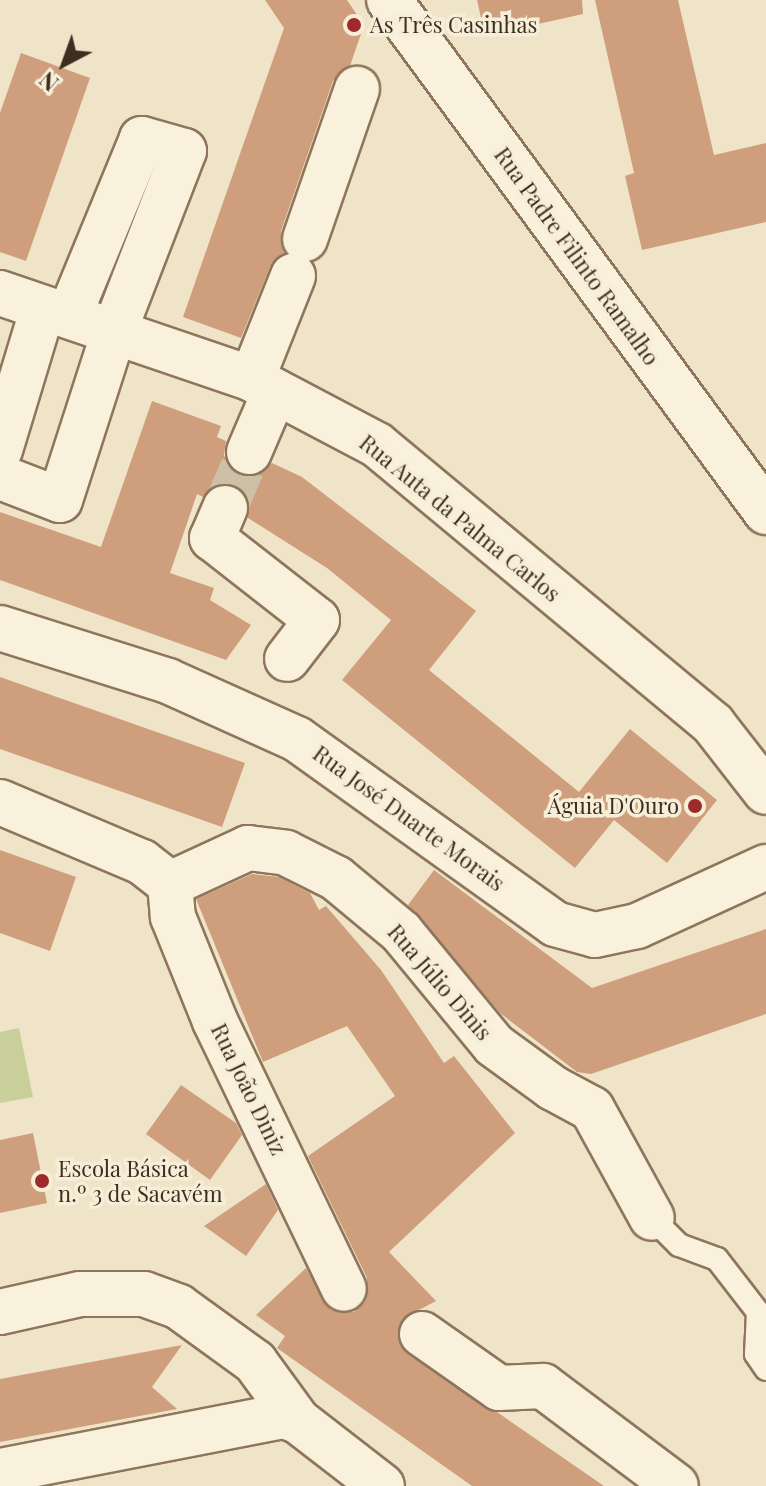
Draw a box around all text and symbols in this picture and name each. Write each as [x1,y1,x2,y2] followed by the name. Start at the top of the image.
[370,12,538,38] place label: As Três Casinhas
[345,16,363,34] marker: As Três Casinhas
[24,24,104,104] north arrow
[32,66,64,99] text: N
[489,142,665,370] street label: Rua Padre Filinto Ramalho
[354,428,566,608] street label: Rua Auta da Palma Carlos
[308,740,510,896] street label: Rua José Duarte Morais
[547,793,679,819] place label: Águia D'Ouro
[686,797,704,815] marker: Águia D'Ouro
[382,919,498,1045] street label: Rua Júlio Dinis
[206,1019,292,1159] street label: Rua João Diniz
[58,1155,223,1206] place label: Escola Básica n.º 3 de Sacavém
[33,1172,51,1190] marker: Escola Básica n.º 3 de Sacavém

